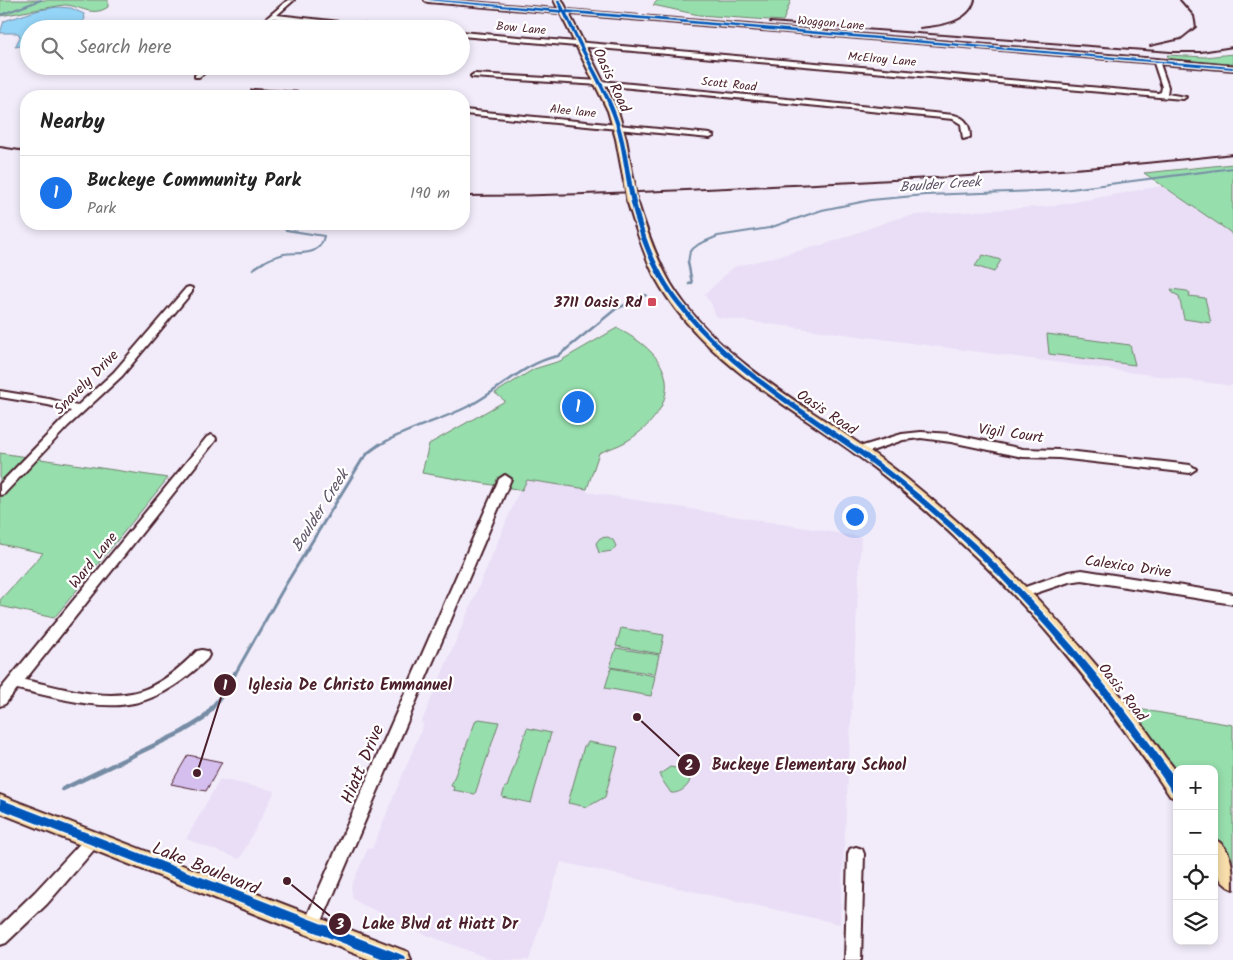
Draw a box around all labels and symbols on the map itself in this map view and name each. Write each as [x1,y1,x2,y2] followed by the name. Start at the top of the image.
[797,11,866,36] street label: Woggon Lane
[495,17,547,40] street label: Bow Lane
[586,44,637,117] street label: Oasis Road
[847,47,918,72] street label: McElroy Lane
[700,72,758,97] street label: Scott Road
[549,100,598,123] street label: Alee lane
[899,171,984,199] water label: Boulder Creek
[553,291,643,315] place label: 3711 Oasis Rd
[646,296,658,308] marker: 3711 Oasis Rd
[48,344,125,421] street label: Snavely Drive
[791,384,862,442] street label: Oasis Road
[562,388,594,426] pin: 1
[977,418,1045,450] street label: Vigil Court
[285,463,357,557] water label: Boulder Creek
[842,504,868,530] your location
[63,527,124,594] street label: Ward Lane
[1083,549,1173,585] street label: Calexico Drive
[1092,658,1153,727] street label: Oasis Road
[213,669,462,700] callout: Iglesia De Christo Emmanuel
[248,673,453,698] text: Iglesia De Christo Emmanuel
[223,674,228,698] text: 1
[334,720,393,809] street label: Hiatt Drive
[677,749,916,780] callout: Buckeye Elementary School
[712,753,907,778] text: Buckeye Elementary School
[685,754,694,778] text: 2
[147,835,265,905] street label: Lake Boulevard
[327,908,528,939] callout: Lake Blvd at Hiatt Dr
[362,912,519,937] text: Lake Blvd at Hiatt Dr
[335,913,344,937] text: 3

